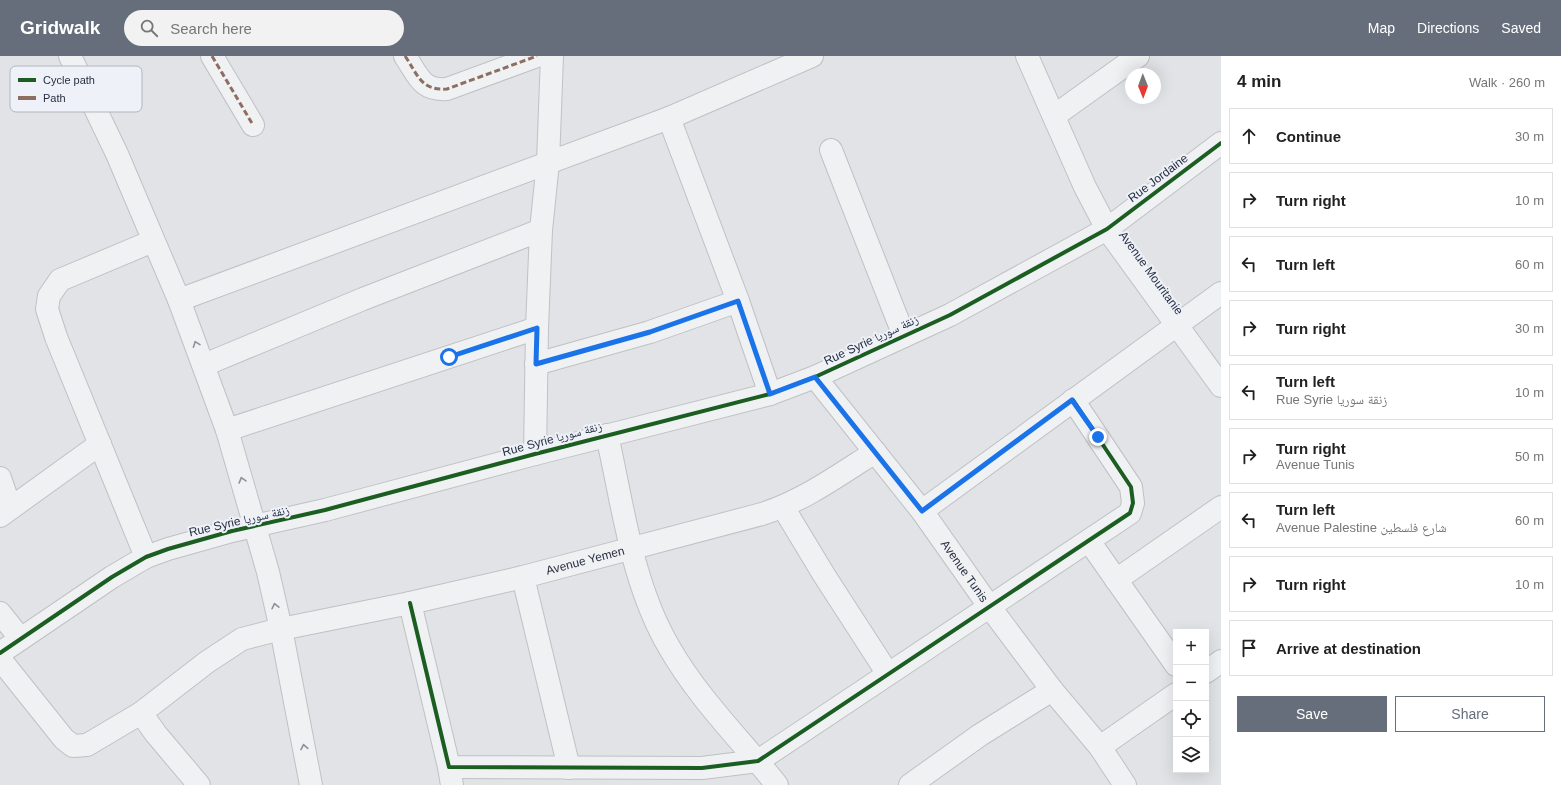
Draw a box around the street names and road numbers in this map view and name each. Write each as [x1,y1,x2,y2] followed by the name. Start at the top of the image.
[1125,151,1191,205] street label: Rue Jordaine
[1116,228,1186,318] street label: Avenue Mouritanie
[822,312,921,368] street label: Rue Syrie زنقة سوريا
[501,419,604,459] street label: Rue Syrie زنقة سوريا
[187,503,291,540] street label: Rue Syrie زنقة سوريا
[938,537,991,605] street label: Avenue Tunis
[544,544,626,578] street label: Avenue Yemen

